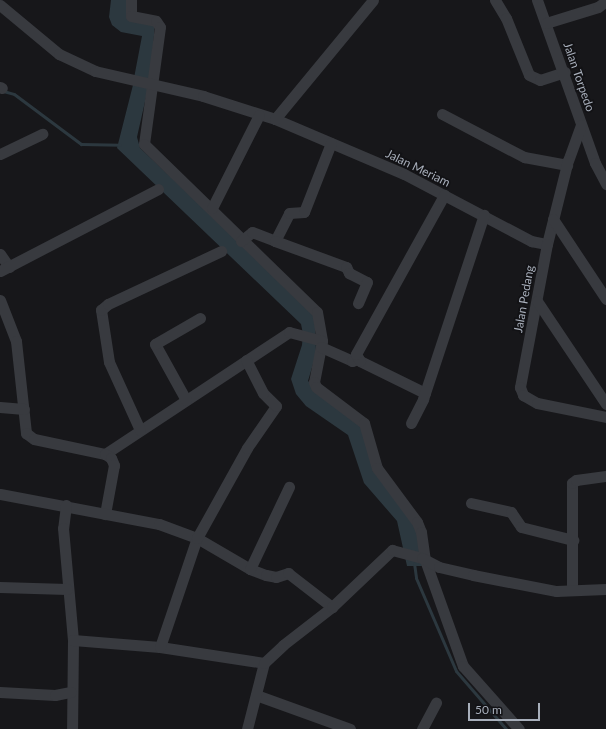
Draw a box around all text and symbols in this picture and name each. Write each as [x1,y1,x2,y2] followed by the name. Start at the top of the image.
[560,40,598,114] street label: Jalan Torpedo
[384,146,452,190] street label: Jalan Meriam
[511,264,537,334] street label: Jalan Pedang
[470,695,542,721] scale bar
[475,702,502,717] text: 50 m

